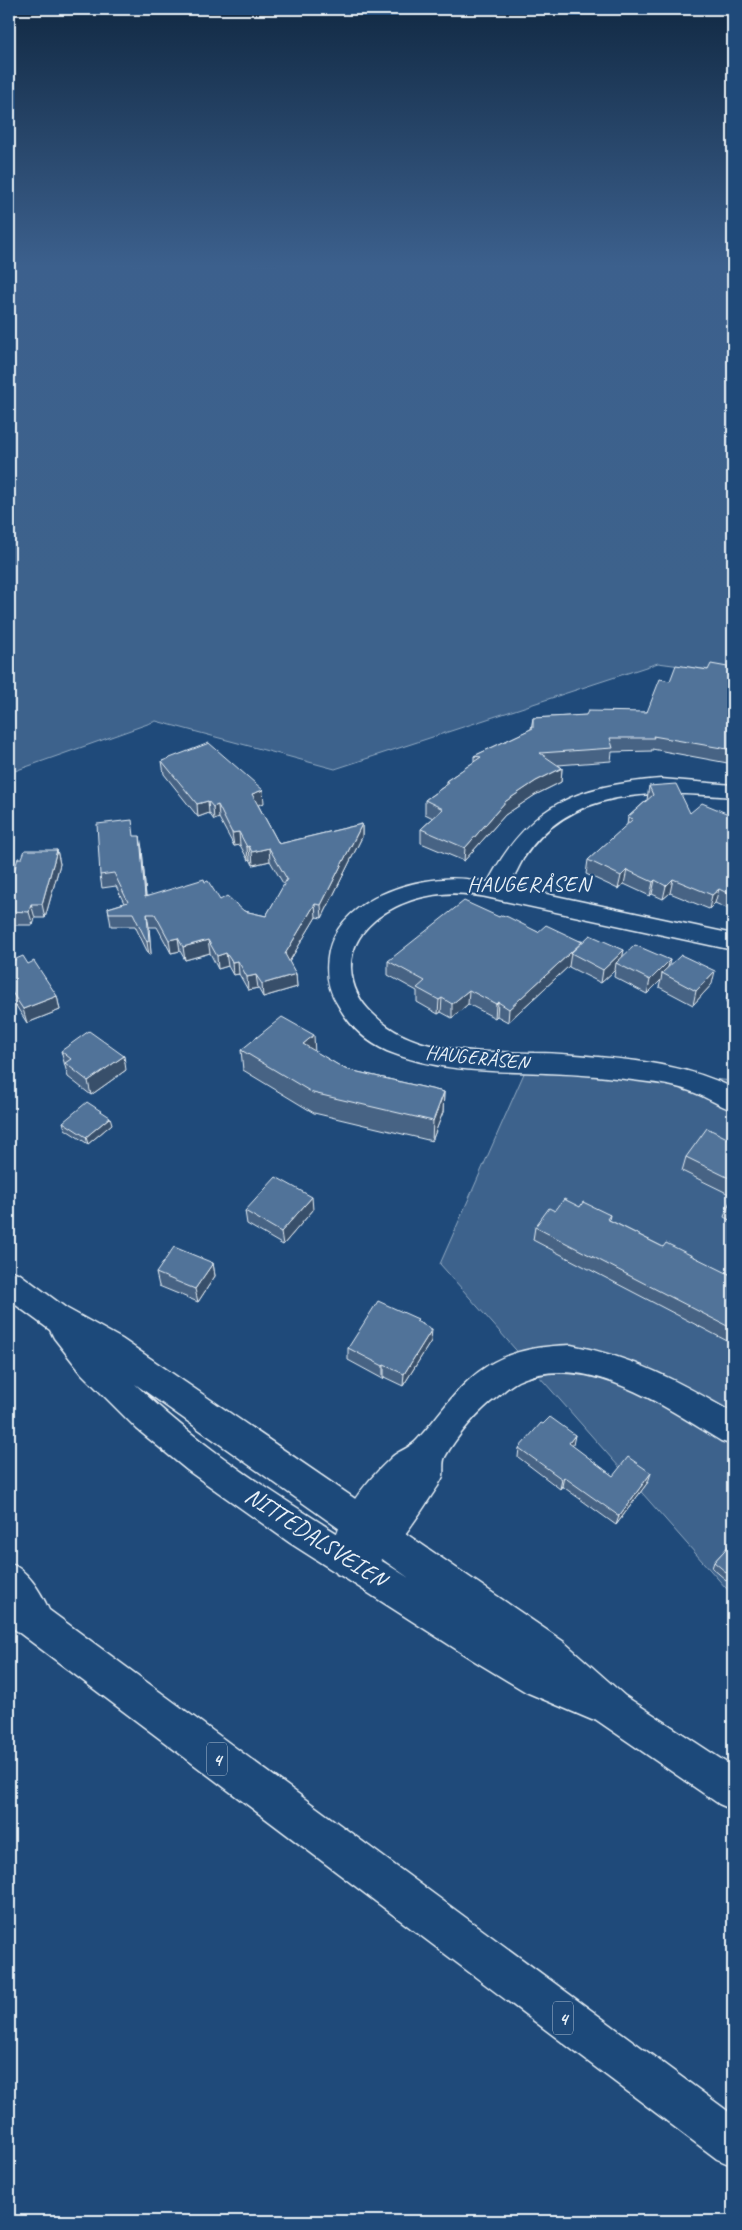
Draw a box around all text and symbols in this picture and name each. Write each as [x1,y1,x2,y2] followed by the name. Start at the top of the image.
[467,870,594,898] district label: HAUGERÅSEN
[424,1040,532,1076] street label: HAUGERÅSEN
[240,1480,395,1596] street label: NITTEDALSVEIEN
[207,1742,227,1776] road number: 4
[553,2002,573,2035] road number: 4

